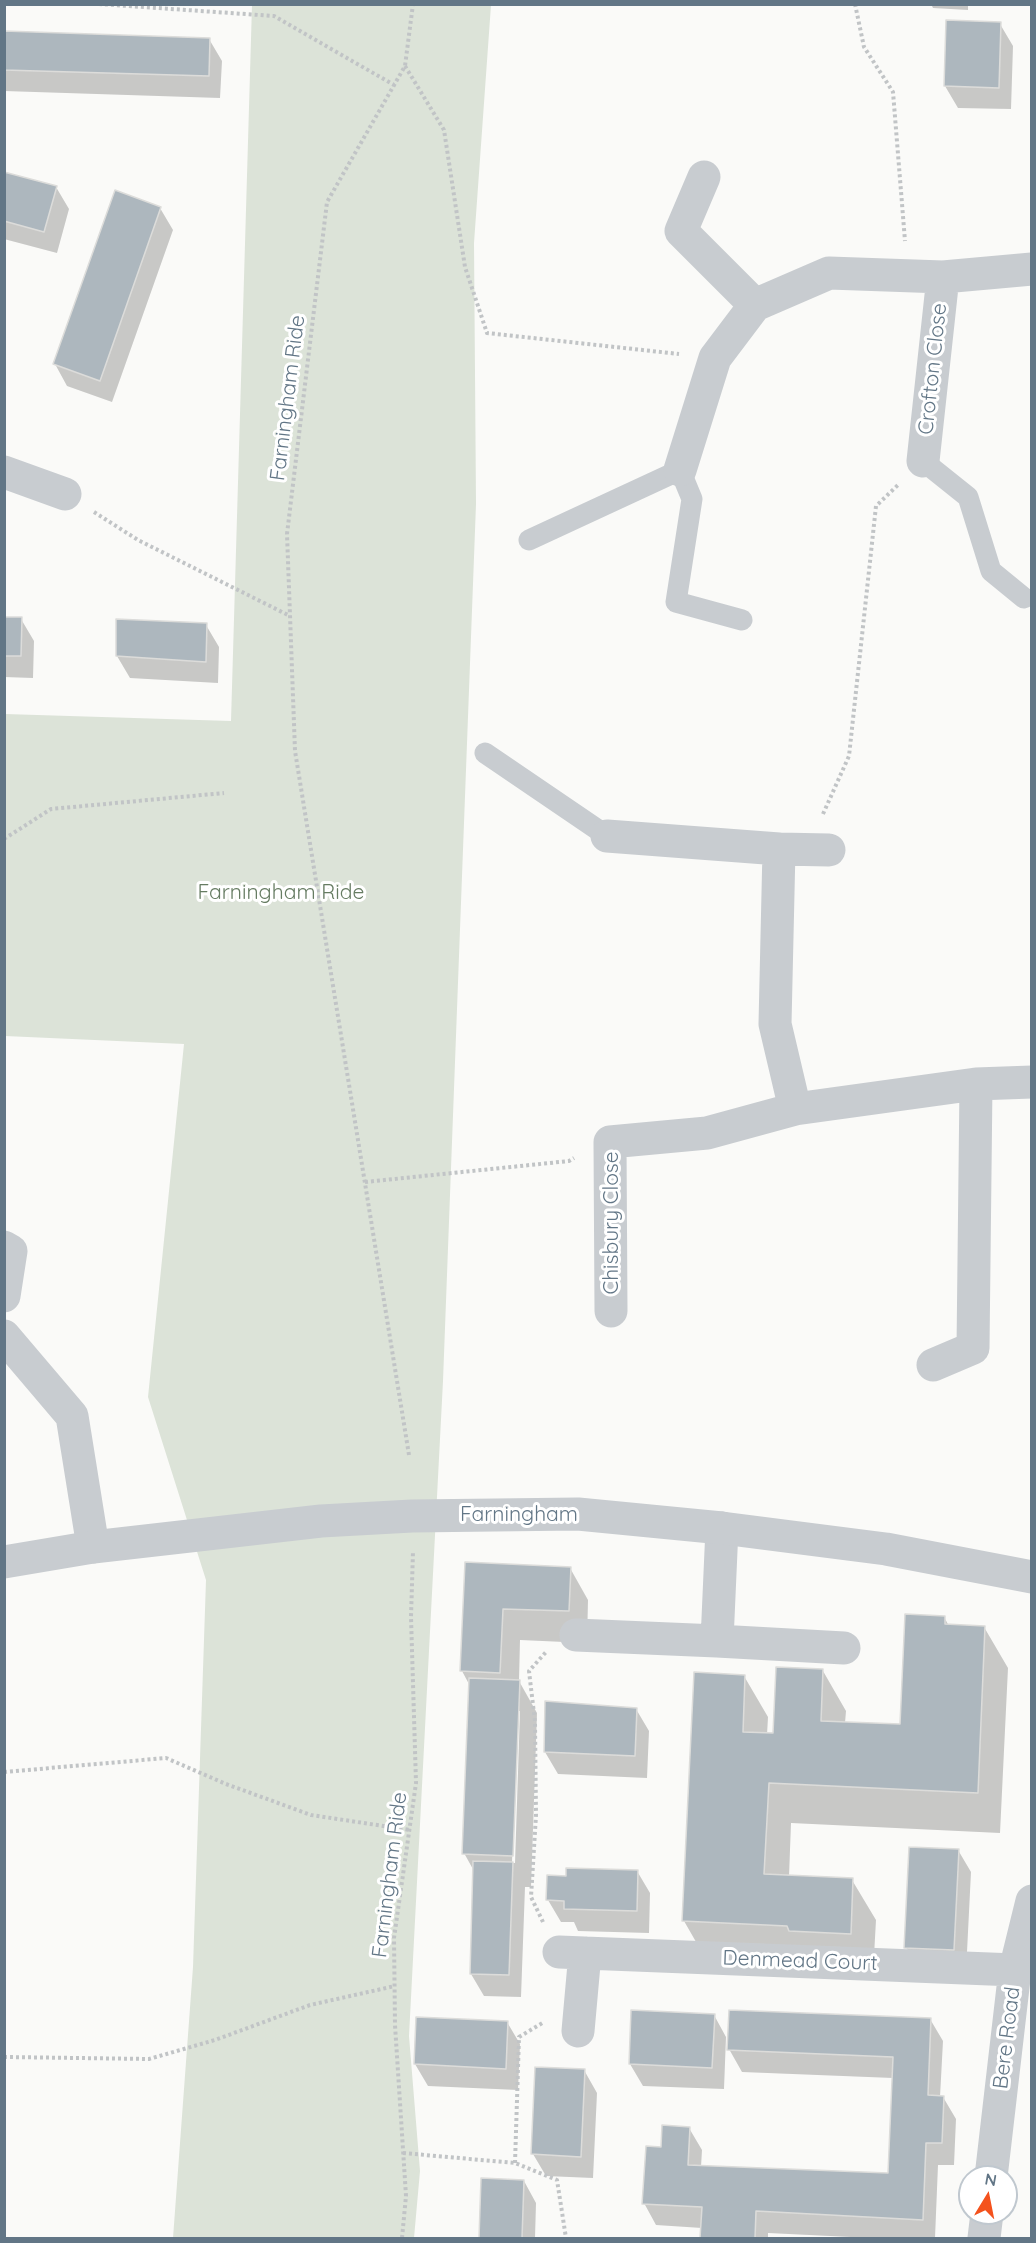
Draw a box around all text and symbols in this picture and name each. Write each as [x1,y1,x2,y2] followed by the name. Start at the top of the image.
[914,302,952,436] street label: Crofton Close
[265,314,311,482] street label: Farningham Ride
[198,880,364,906] park label: Farningham Ride
[599,1151,625,1295] street label: Chisbury Close
[460,1502,578,1528] street label: Farningham
[367,1791,413,1959] street label: Farningham Ride
[722,1946,878,1976] street label: Denmead Court
[988,1985,1026,2091] street label: Bere Road
[958,2165,1018,2225] north arrow
[983,2168,998,2190] text: N

